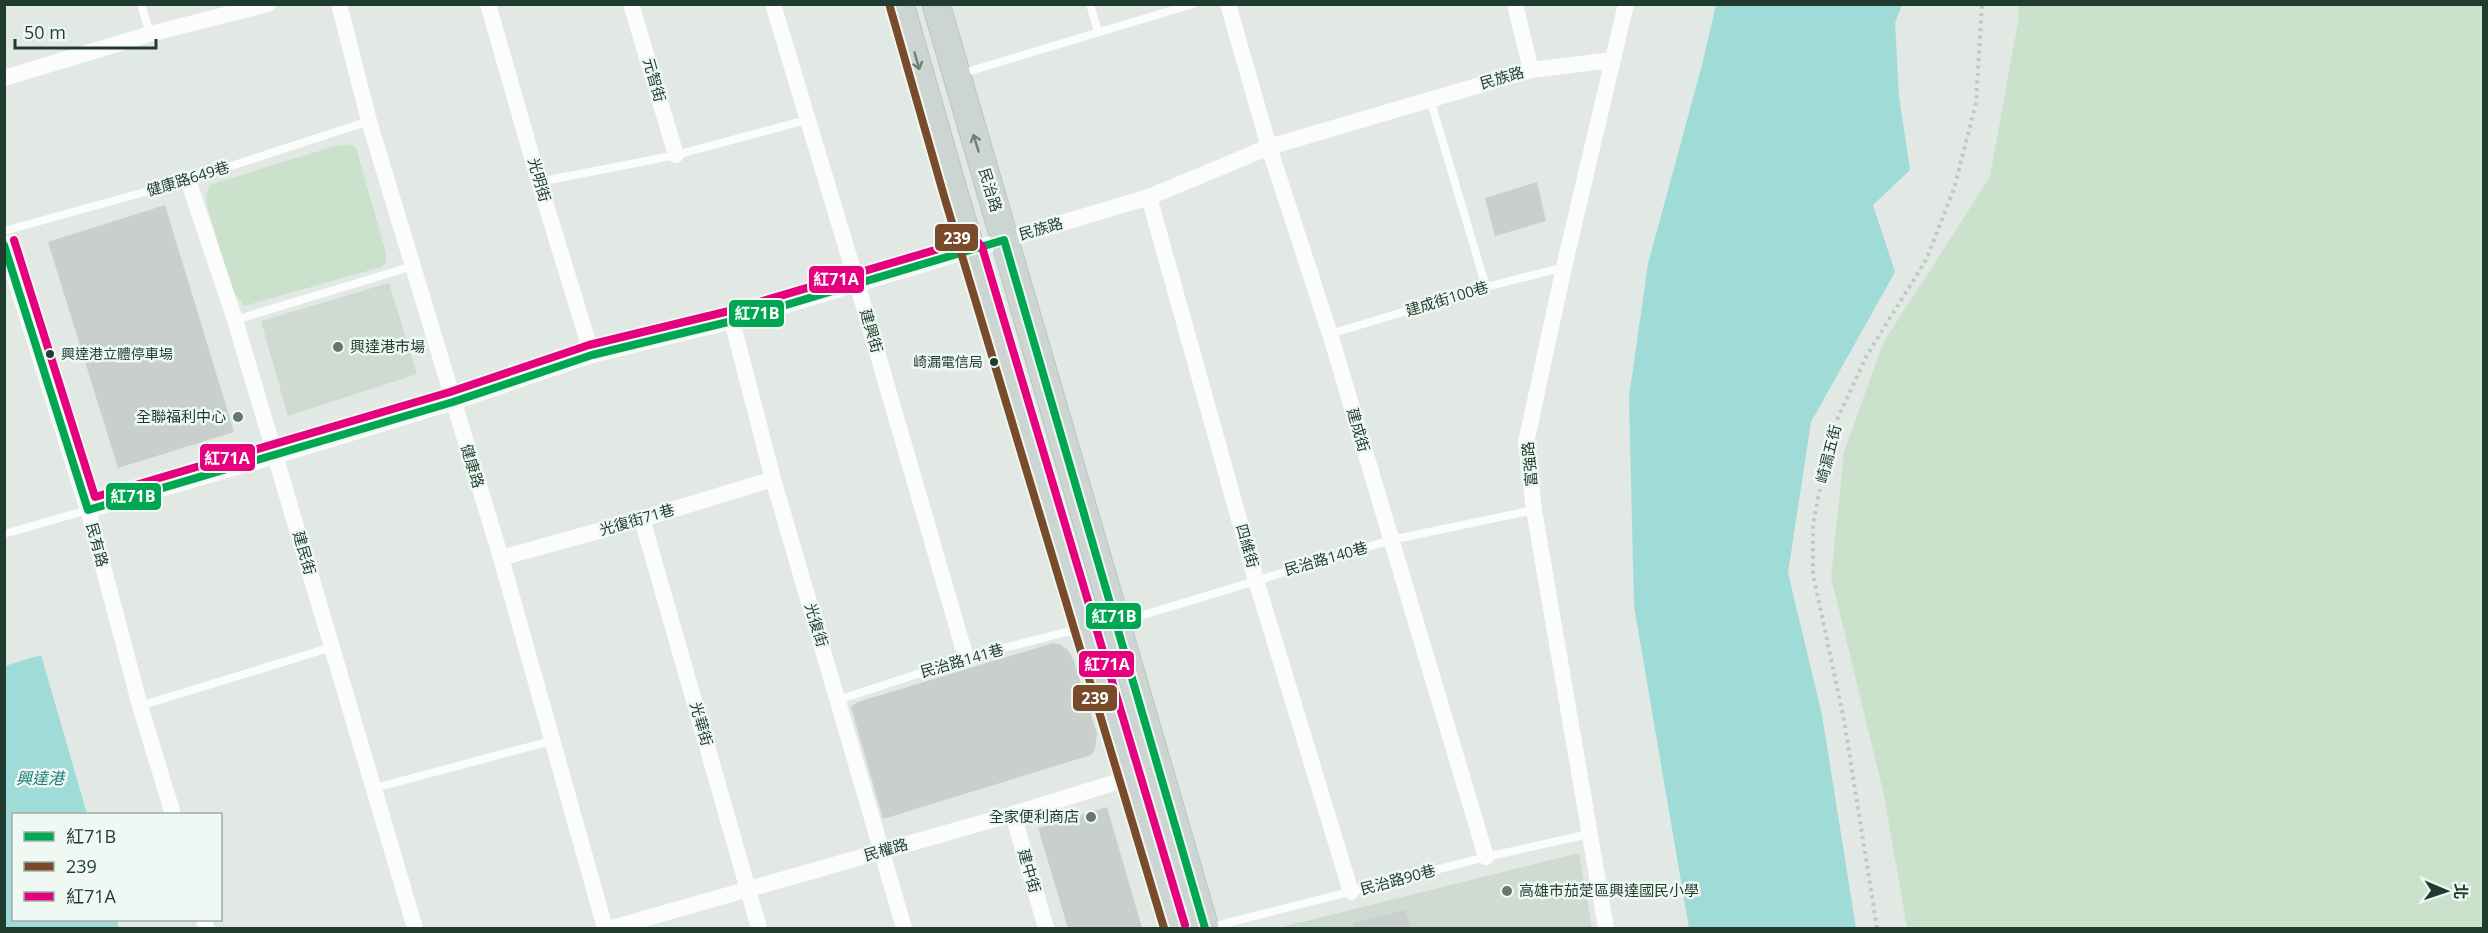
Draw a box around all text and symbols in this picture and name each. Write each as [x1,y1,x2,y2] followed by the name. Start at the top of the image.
[15,12,156,50] scale bar
[24,20,66,44] text: 50 m
[911,51,923,70] one-way arrow
[639,55,671,104] street label: 元智街
[1477,61,1526,93] street label: 民族路
[970,134,981,153] one-way arrow
[524,155,556,204] street label: 光明街
[144,156,232,200] street label: 健康路649巷
[975,165,1007,214] street label: 民治路
[1016,212,1065,244] street label: 民族路
[934,223,979,252] line badge: 239
[943,227,971,249] text: 239
[808,265,865,294] line badge: 紅71A
[813,268,860,290] text: 紅71A
[1403,276,1491,320] street label: 建成街100巷
[728,299,785,328] line badge: 紅71B
[734,302,780,324] text: 紅71B
[856,306,888,355] street label: 建興街
[350,336,425,356] place label: 興達港市場
[331,340,345,354] marker: 興達港市場
[61,344,173,363] place label: 興達港立體停車場
[44,348,56,360] marker: 興達港立體停車場
[913,352,983,371] place label: 崎漏電信局
[988,356,1000,368] marker: 崎漏電信局
[1343,405,1375,454] street label: 建成街
[136,406,226,426] place label: 全聯福利中心
[231,410,245,424] marker: 全聯福利中心
[1811,422,1845,485] street label: 崎漏五街
[457,441,489,490] street label: 健康路
[1517,441,1541,487] street label: 富強路
[199,443,256,472] line badge: 紅71A
[204,447,251,469] text: 紅71A
[105,482,162,511] line badge: 紅71B
[110,485,156,507] text: 紅71B
[597,499,677,539] street label: 光復街71巷
[82,520,113,569] street label: 民有路
[1232,521,1264,570] street label: 四維街
[289,528,321,577] street label: 建民街
[1282,537,1370,579] street label: 民治路140巷
[801,600,833,649] street label: 光復街
[1085,602,1142,630] line badge: 紅71B
[1091,605,1137,627] text: 紅71B
[918,639,1006,681] street label: 民治路141巷
[1078,650,1135,678] line badge: 紅71A
[1084,653,1131,675] text: 紅71A
[1072,684,1118,712] line badge: 239
[1081,687,1109,709] text: 239
[686,699,718,748] street label: 光華街
[16,767,66,789] water label: 興達港
[989,806,1079,826] place label: 全家便利商店
[1084,810,1098,824] marker: 全家便利商店
[12,813,222,921] legend
[66,824,116,848] text: 紅71B
[861,833,910,865] street label: 民權路
[1014,846,1046,895] street label: 建中街
[66,854,97,878] text: 239
[1358,859,1438,899] street label: 民治路90巷
[2416,861,2476,921] north arrow
[1519,880,1699,900] place label: 高雄市茄萣區興達國民小學
[2450,883,2472,900] text: 北
[66,884,117,908] text: 紅71A
[1500,884,1514,898] marker: 高雄市茄萣區興達國民小學

